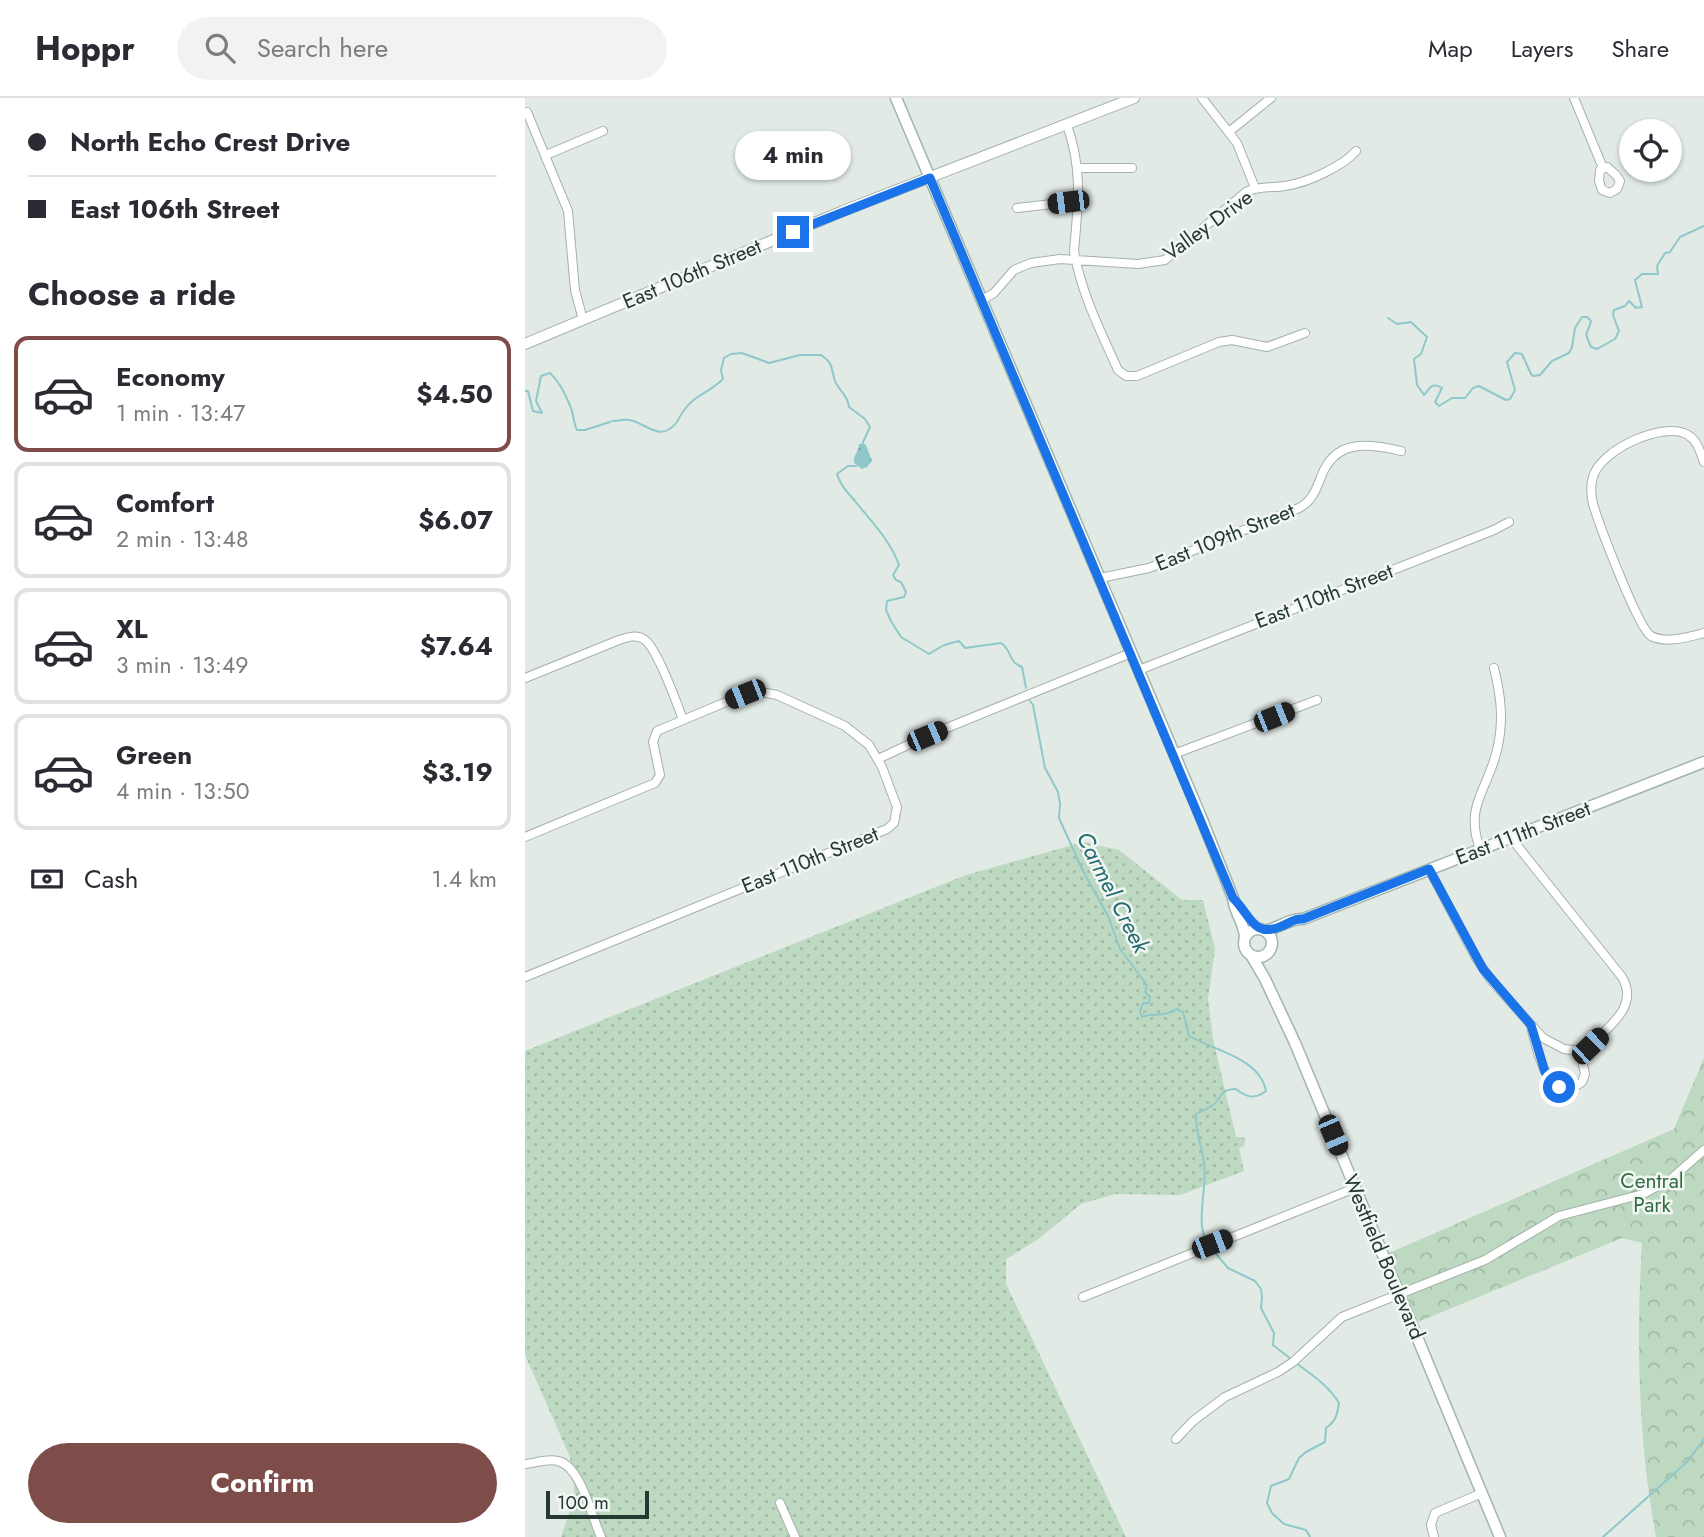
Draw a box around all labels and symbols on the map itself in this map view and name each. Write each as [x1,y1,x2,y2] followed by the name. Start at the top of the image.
[735,130,851,180] callout: 4 min
[1157,182,1259,268] street label: Valley Drive
[1046,189,1091,215] car
[777,216,809,248] route end
[618,231,766,317] street label: East 106th Street
[1151,495,1299,579] street label: East 109th Street
[1251,556,1397,636] street label: East 110th Street
[722,676,769,712] car
[1251,699,1298,735] car
[904,718,951,754] car
[1451,794,1595,872] street label: East 111th Street
[737,819,883,901] street label: East 110th Street
[1068,825,1159,960] water label: Carmel Creek
[1568,1024,1613,1068] car
[1543,1071,1575,1103] route start
[1316,1112,1351,1158] car
[1620,1166,1684,1220] park label: Central Park
[1336,1170,1432,1344] street label: Westfield Boulevard
[1189,1227,1236,1261] car
[546,1488,649,1520] scale bar

